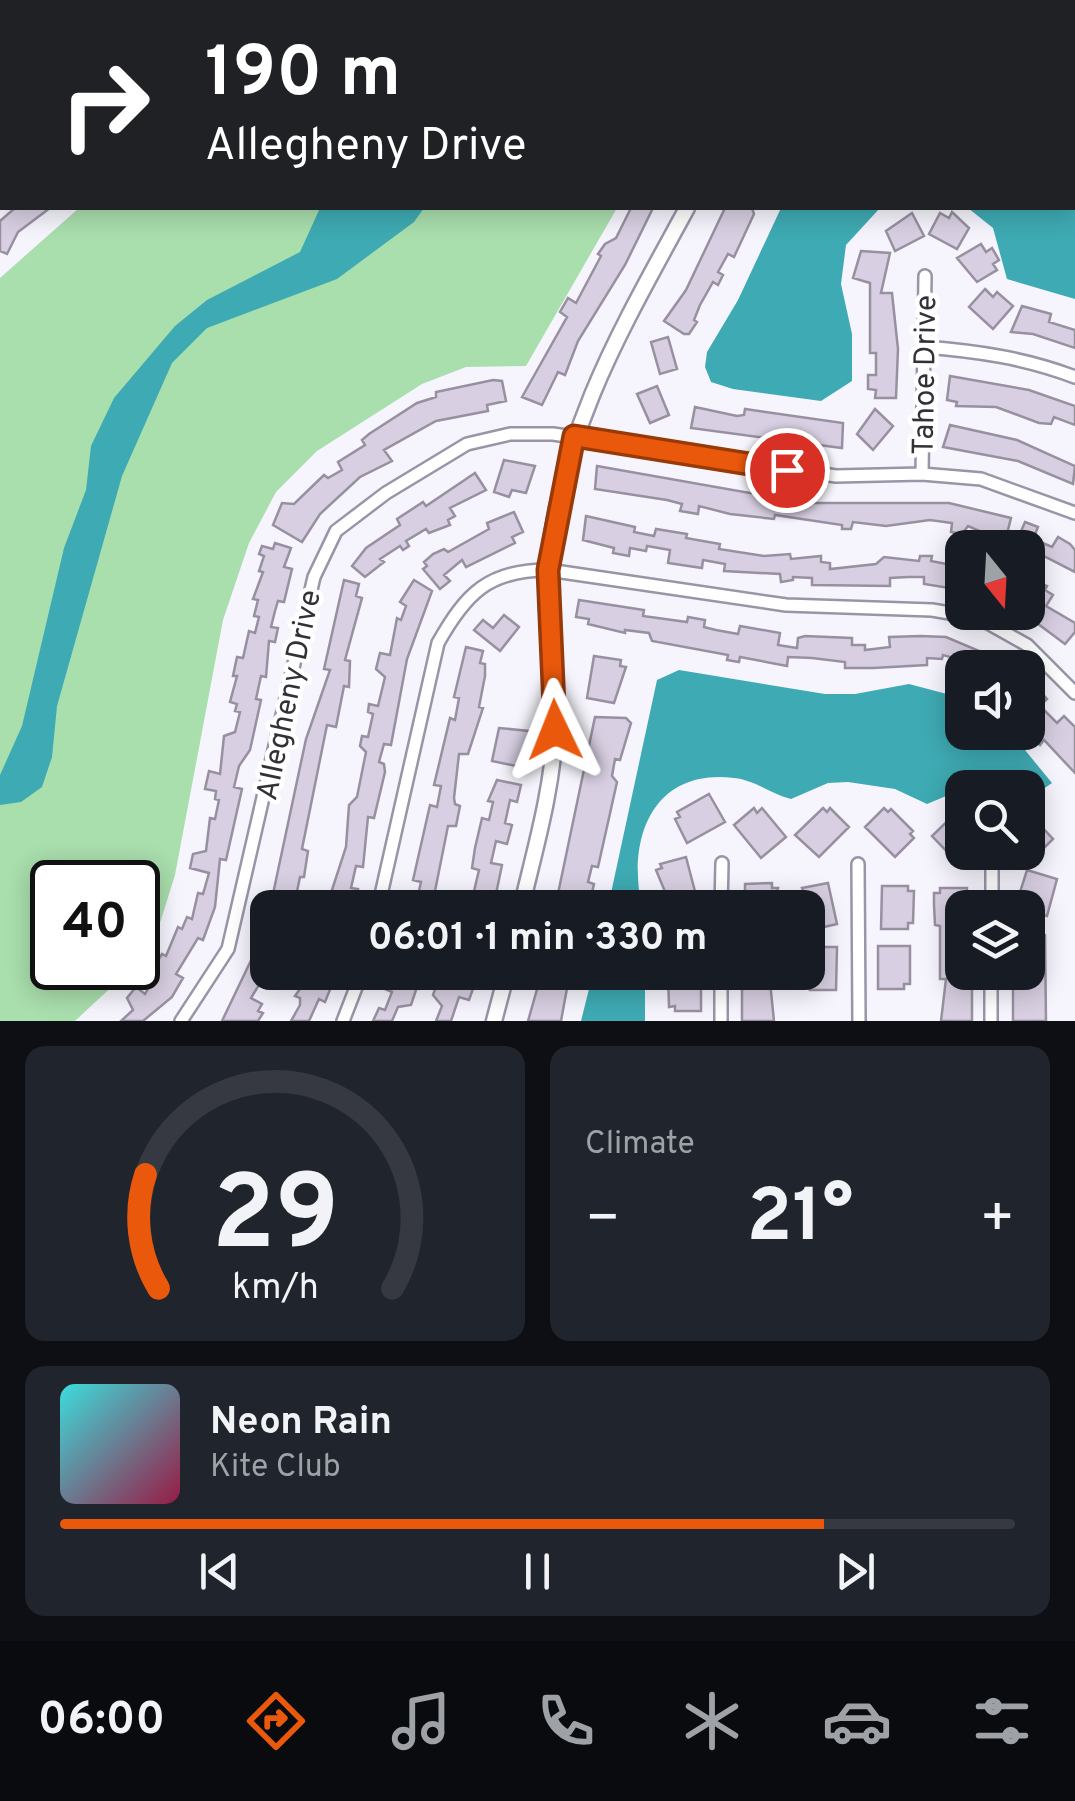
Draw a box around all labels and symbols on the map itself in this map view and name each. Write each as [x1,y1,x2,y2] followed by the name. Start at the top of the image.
[907,295,946,455] street label: Tahoe Drive
[745,428,830,513] pin
[945,530,1045,630] north arrow
[250,587,331,804] street label: Allegheny Drive
[503,678,607,782] position arrow
[30,860,160,990] speed limit sign: 40

